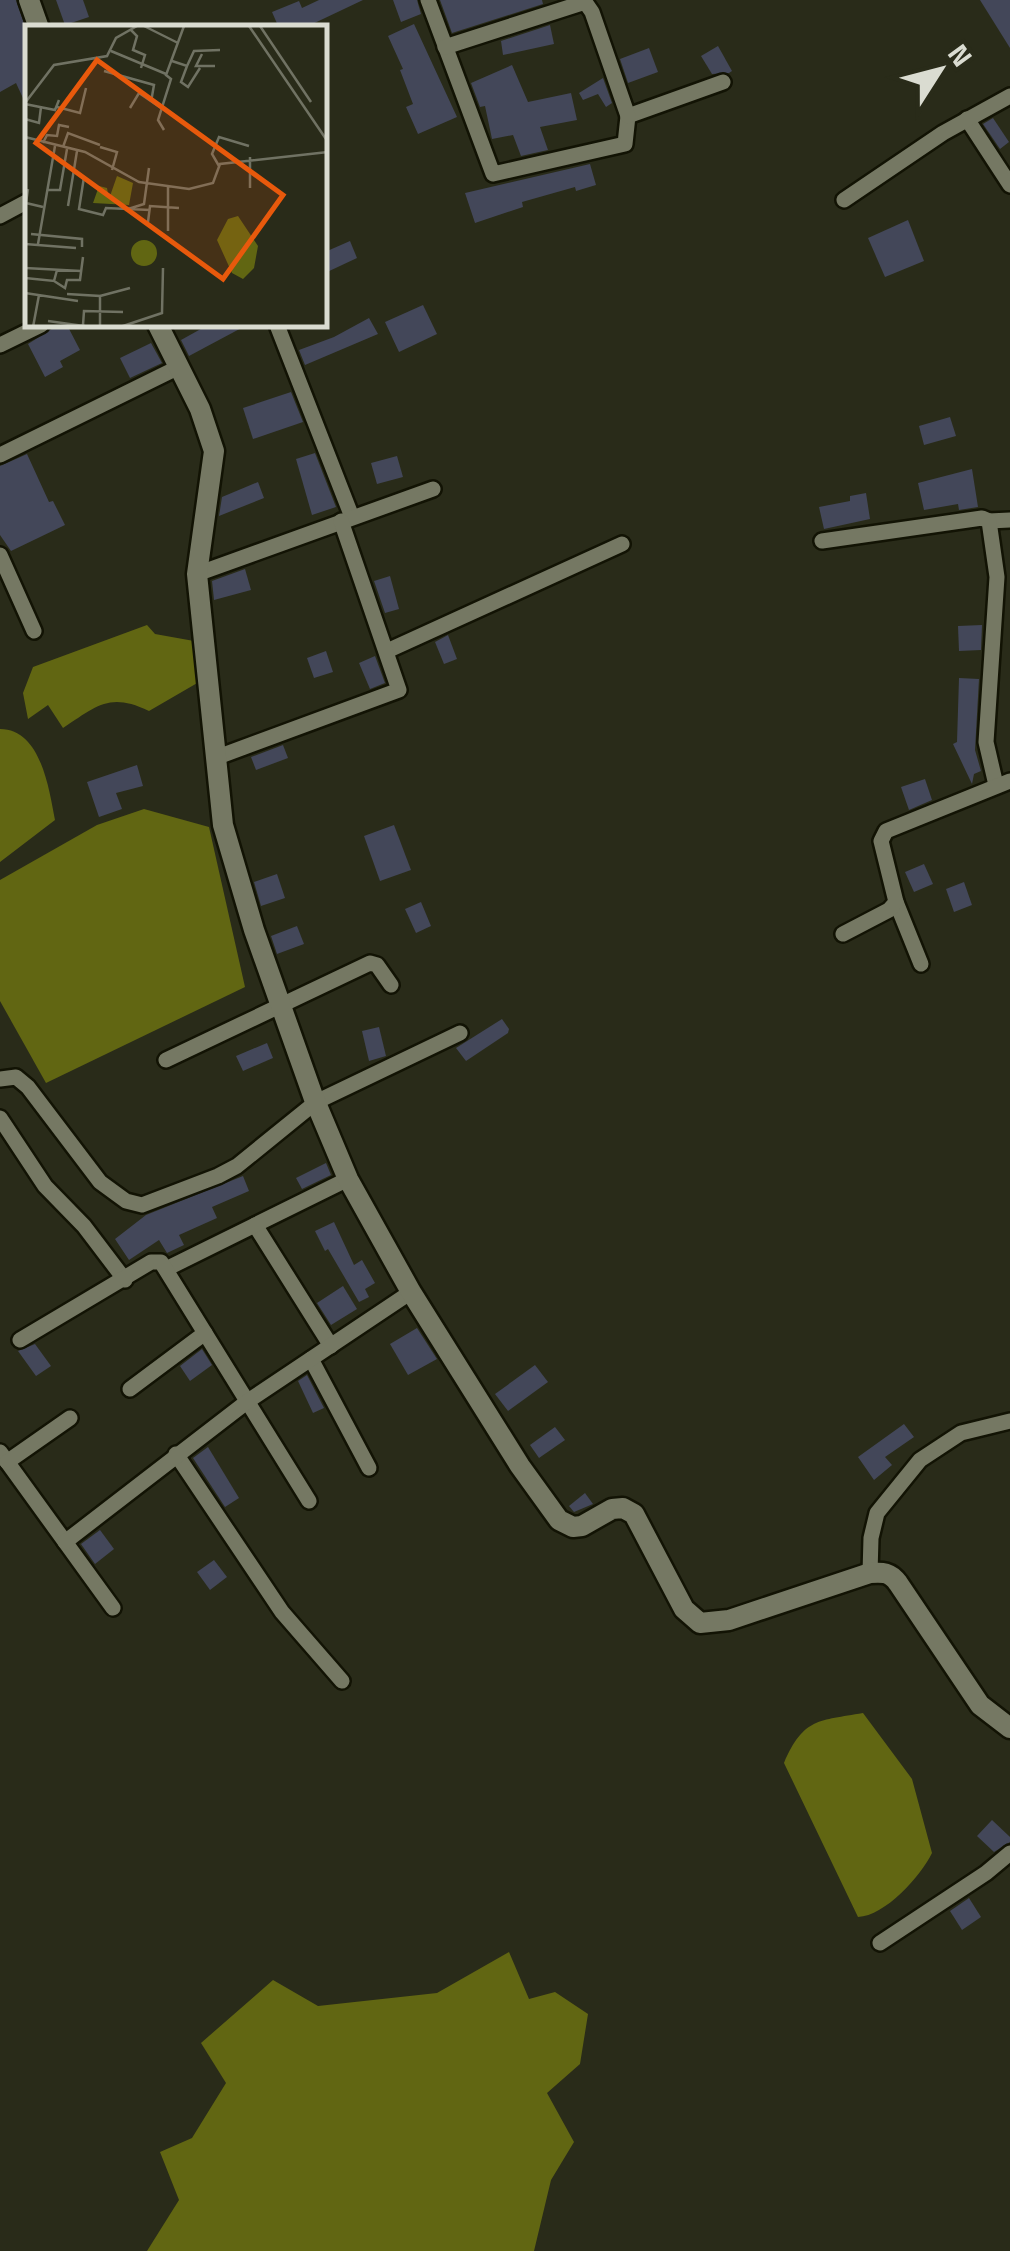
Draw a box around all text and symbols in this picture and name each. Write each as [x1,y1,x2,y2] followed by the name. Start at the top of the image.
[890,20,990,120] north arrow
[25,25,328,328] inset map
[938,35,984,75] text: N

